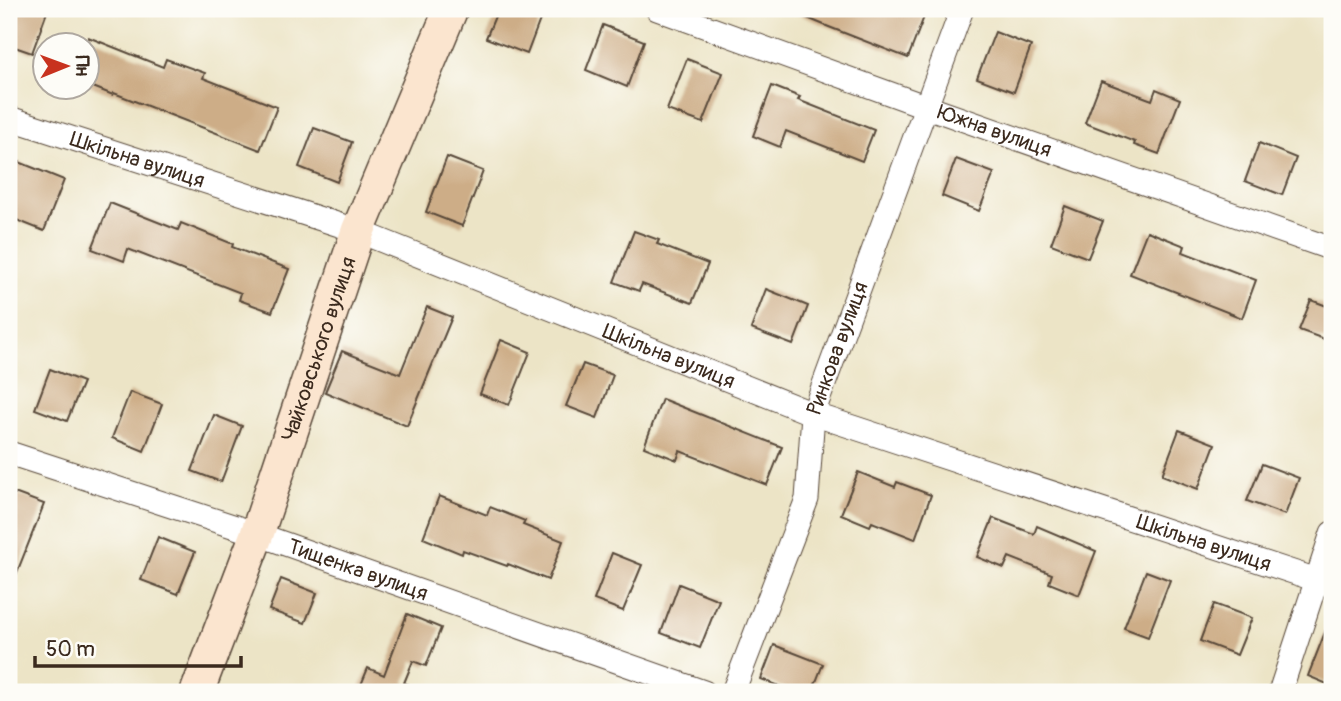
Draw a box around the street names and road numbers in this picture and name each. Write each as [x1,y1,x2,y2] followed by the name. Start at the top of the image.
[934,98,1055,163] street label: Южна вулиця
[67,125,208,194] street label: Шкільна вулиця
[275,253,362,445] street label: Чайковського вулиця
[800,278,874,419] street label: Ринкова вулиця
[599,317,739,395] street label: Шкільна вулиця
[1133,508,1275,578] street label: Шкільна вулиця
[284,533,432,607] street label: Тищенка вулиця

